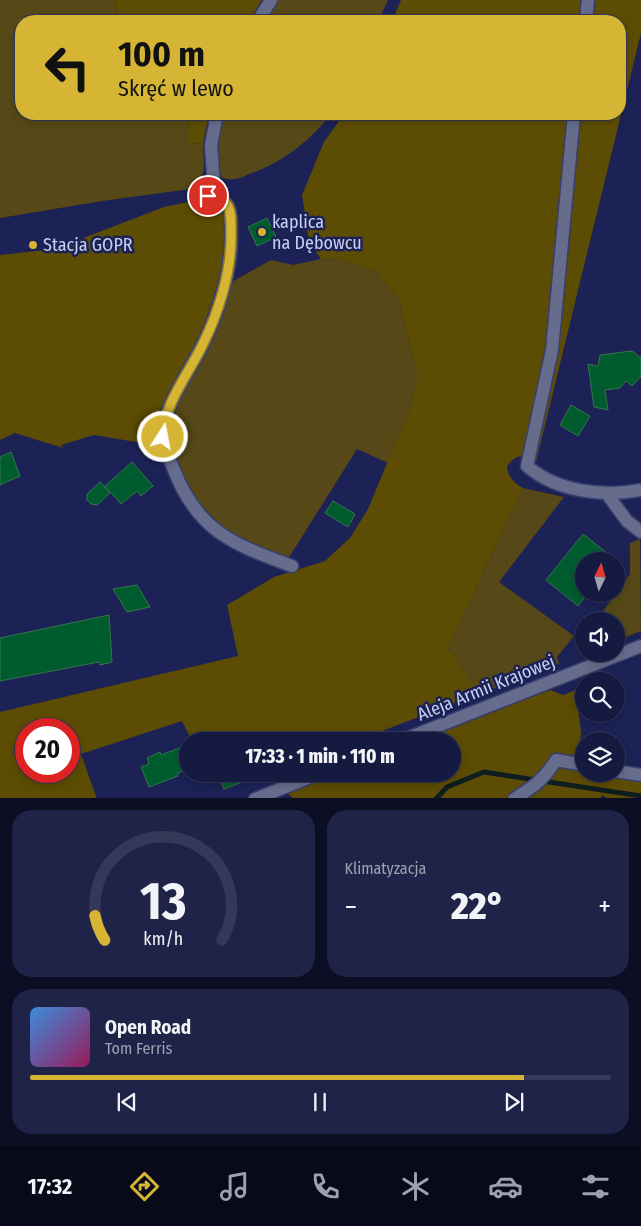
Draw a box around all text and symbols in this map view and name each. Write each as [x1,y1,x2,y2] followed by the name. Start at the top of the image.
[118,33,205,75] text: 100 m
[35,35,100,100] icon: left
[118,75,234,102] text: Skręć w lewo
[187,175,229,217] pin
[194,182,222,210] icon: arrive
[272,211,362,254] place label: kaplica na Dębowcu
[256,226,268,238] marker: kaplica na Dębowcu
[43,234,133,256] place label: Stacja GOPR
[27,239,39,251] marker: Stacja GOPR
[136,410,188,462] position arrow
[575,552,625,602] north arrow
[575,552,625,782] map controls
[575,612,625,662] button: sound
[414,650,558,726] street label: Aleja Armii Krajowej
[575,672,625,722] button: search
[15,718,80,783] speed limit sign: 20
[575,732,625,782] button: layers
[245,745,395,768] text: 17:33 · 1 min · 110 m
[345,859,426,878] text: Klimatyzacja
[140,870,187,933] text: 13
[451,883,504,929] text: 22°
[345,890,357,923] text: −
[598,890,611,923] text: +
[143,928,183,950] text: km/h
[105,1016,191,1039] text: Open Road
[105,1039,172,1058] text: Tom Ferris
[113,1088,141,1116] icon: previous
[306,1088,334,1116] icon: pause
[500,1088,528,1116] icon: next
[127,1169,162,1204] icon: directions
[217,1169,252,1204] icon: music
[308,1169,343,1204] icon: phone
[398,1169,433,1204] icon: climate
[488,1169,523,1204] icon: car
[578,1169,613,1204] icon: filters
[28,1173,72,1200] text: 17:32

